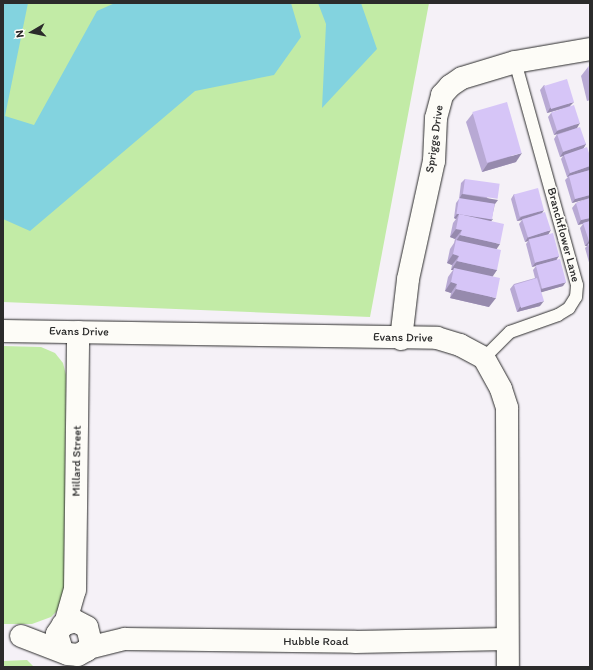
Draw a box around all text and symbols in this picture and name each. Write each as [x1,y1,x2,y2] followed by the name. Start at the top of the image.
[12,12,52,52] north arrow
[13,29,27,39] text: N
[423,104,447,174] street label: Spriggs Drive
[543,186,583,284] street label: Branchflower Lane
[49,324,109,340] street label: Evans Drive
[373,330,433,346] street label: Evans Drive
[69,425,85,497] street label: Millard Street
[283,635,349,649] street label: Hubble Road

